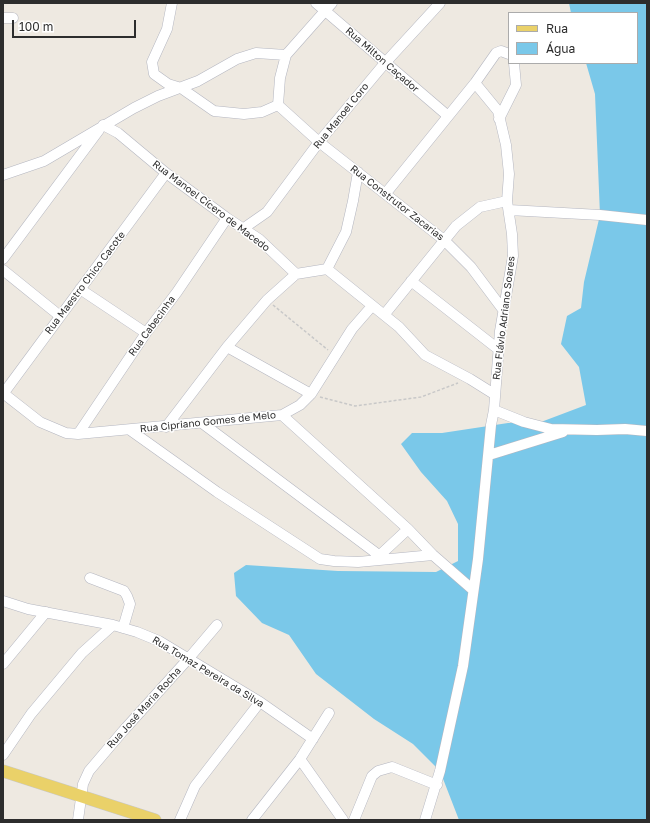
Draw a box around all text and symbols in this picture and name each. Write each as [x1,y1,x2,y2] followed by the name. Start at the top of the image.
[14,12,138,38] scale bar
[508,12,638,64] legend
[19,19,53,34] text: 100 m
[546,21,568,36] text: Rua
[343,25,421,95] street label: Rua Milton Caçador
[546,41,575,56] text: Água
[311,81,371,151] street label: Rua Manoel Coro
[150,158,272,254] street label: Rua Manoel Cícero de Macedo
[348,163,446,243] street label: Rua Construtor Zacarias
[42,229,128,337] street label: Rua Maestro Chico Cacote
[490,255,518,381] street label: Rua Flávio Adriano Soares
[126,294,178,358] street label: Rua Cabecinha
[139,409,277,435] street label: Rua Cipriano Gomes de Melo
[150,634,266,710] street label: Rua Tomaz Pereira da Silva
[104,665,184,751] street label: Rua José Maria Rocha

